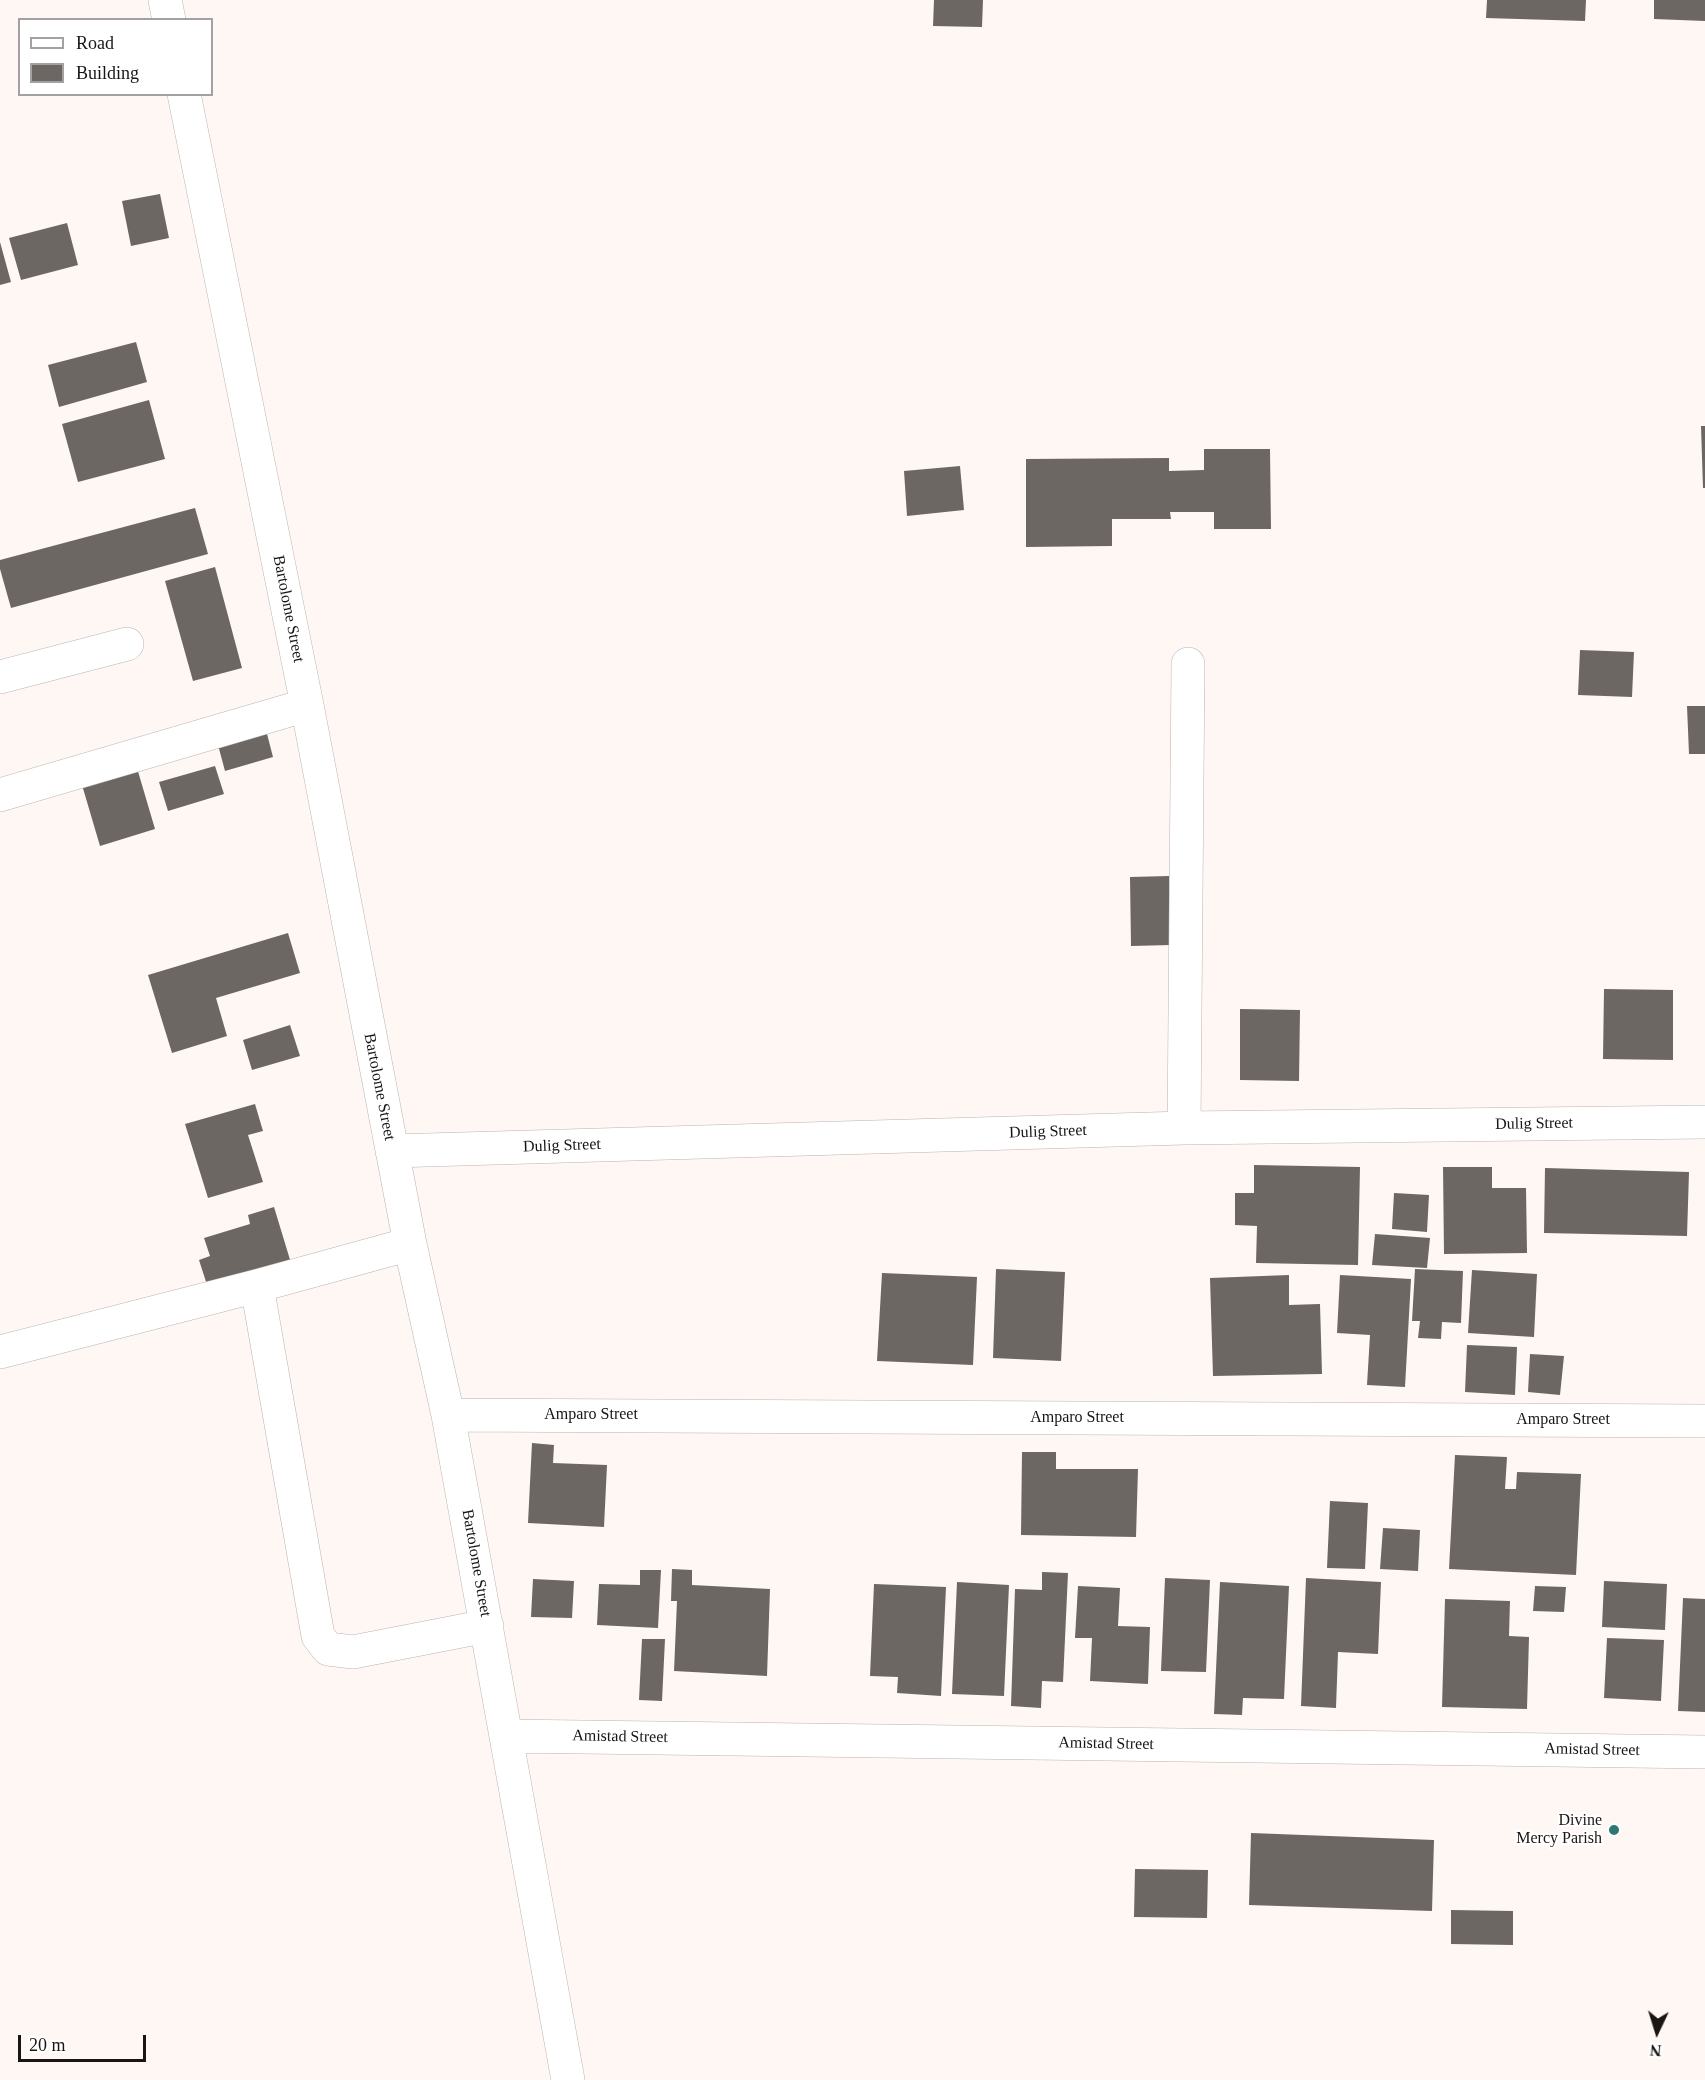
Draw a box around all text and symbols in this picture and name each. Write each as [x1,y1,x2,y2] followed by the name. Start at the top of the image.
[18,18,213,96] legend
[76,33,114,53] text: Road
[76,63,139,83] text: Building
[268,554,308,664] street label: Bartolome Street
[359,1032,399,1142] street label: Bartolome Street
[1495,1114,1573,1134] street label: Dulig Street
[1009,1121,1087,1143] street label: Dulig Street
[523,1135,601,1157] street label: Dulig Street
[544,1405,638,1425] street label: Amparo Street
[1030,1408,1124,1428] street label: Amparo Street
[1516,1410,1610,1430] street label: Amparo Street
[457,1508,495,1618] street label: Bartolome Street
[572,1727,668,1747] street label: Amistad Street
[1058,1734,1154,1754] street label: Amistad Street
[1544,1740,1640,1760] street label: Amistad Street
[1516,1811,1602,1849] place label: Divine Mercy Parish
[1607,1823,1621,1837] marker: Divine Mercy Parish
[1627,2002,1687,2062] north arrow
[21,2023,148,2061] scale bar
[29,2035,66,2055] text: 20 m
[1649,2042,1662,2059] text: N

